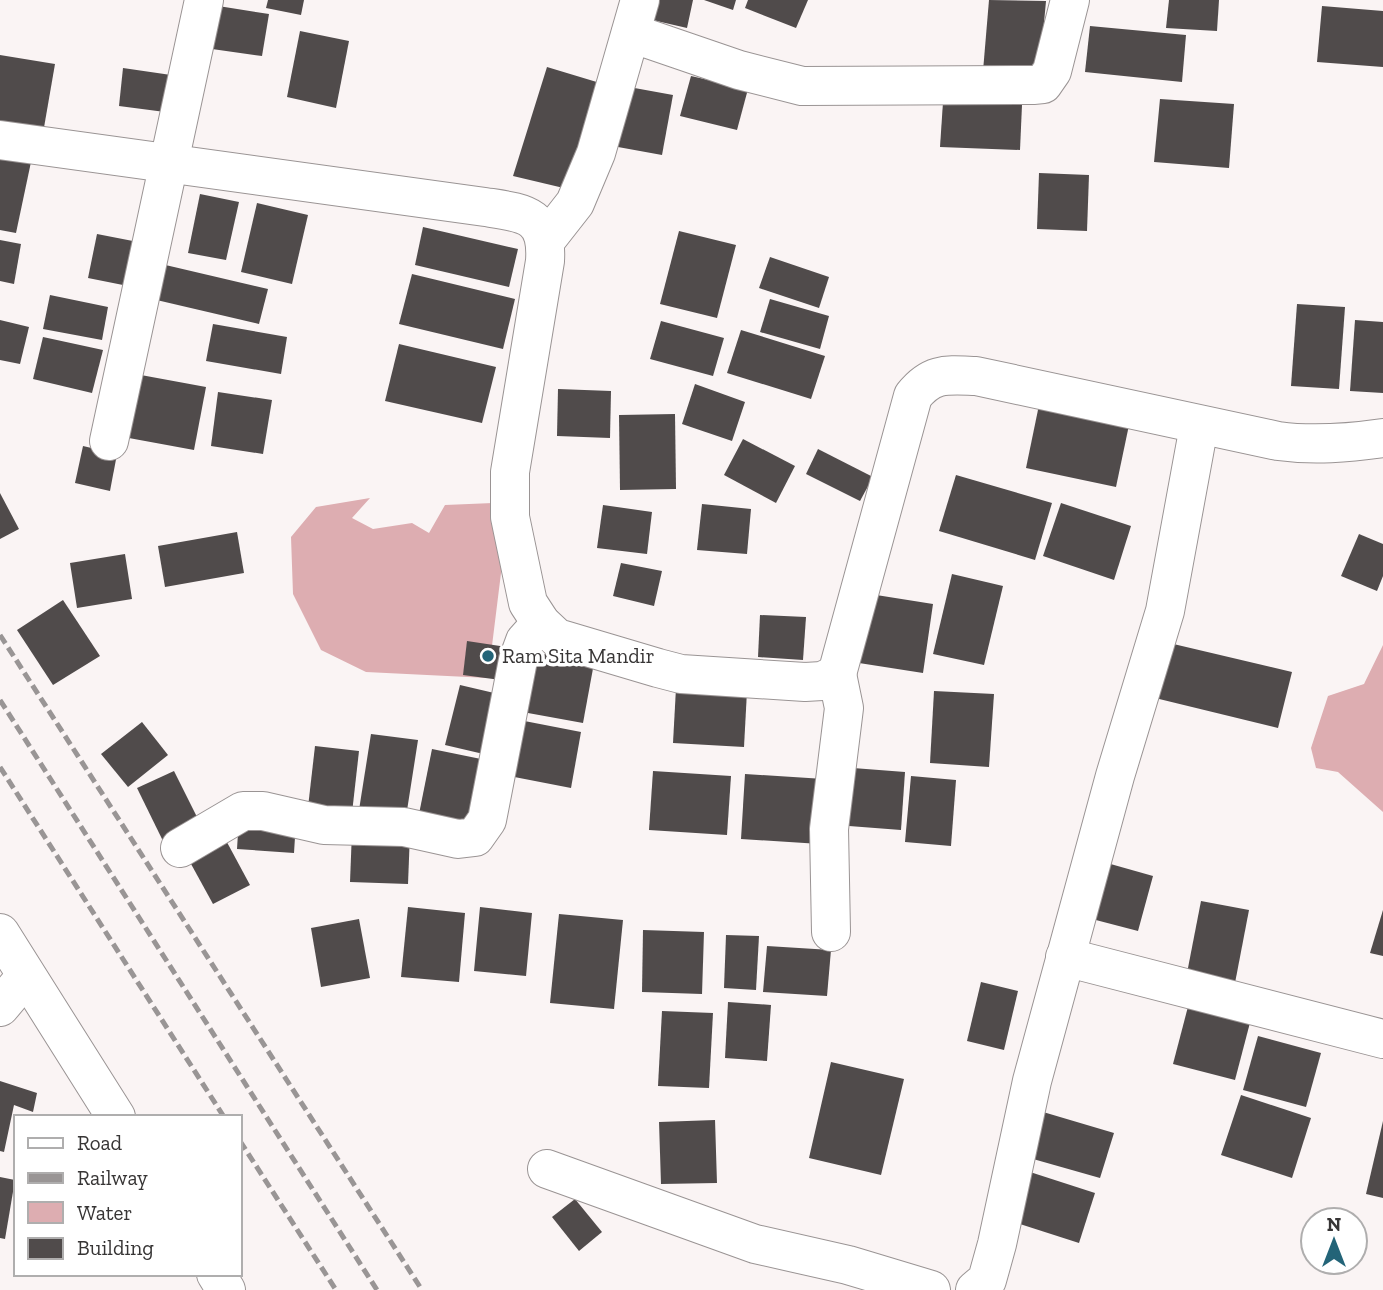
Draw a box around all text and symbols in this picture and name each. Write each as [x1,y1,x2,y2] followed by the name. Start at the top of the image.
[502,643,654,668] place label: Ram Sita Mandir
[480,648,496,664] marker: Ram Sita Mandir
[14,1115,242,1276] legend
[77,1130,123,1155] text: Road
[77,1165,148,1190] text: Railway
[77,1200,132,1225] text: Water
[1299,1206,1369,1276] north arrow
[1327,1213,1341,1236] text: N
[77,1235,154,1260] text: Building

